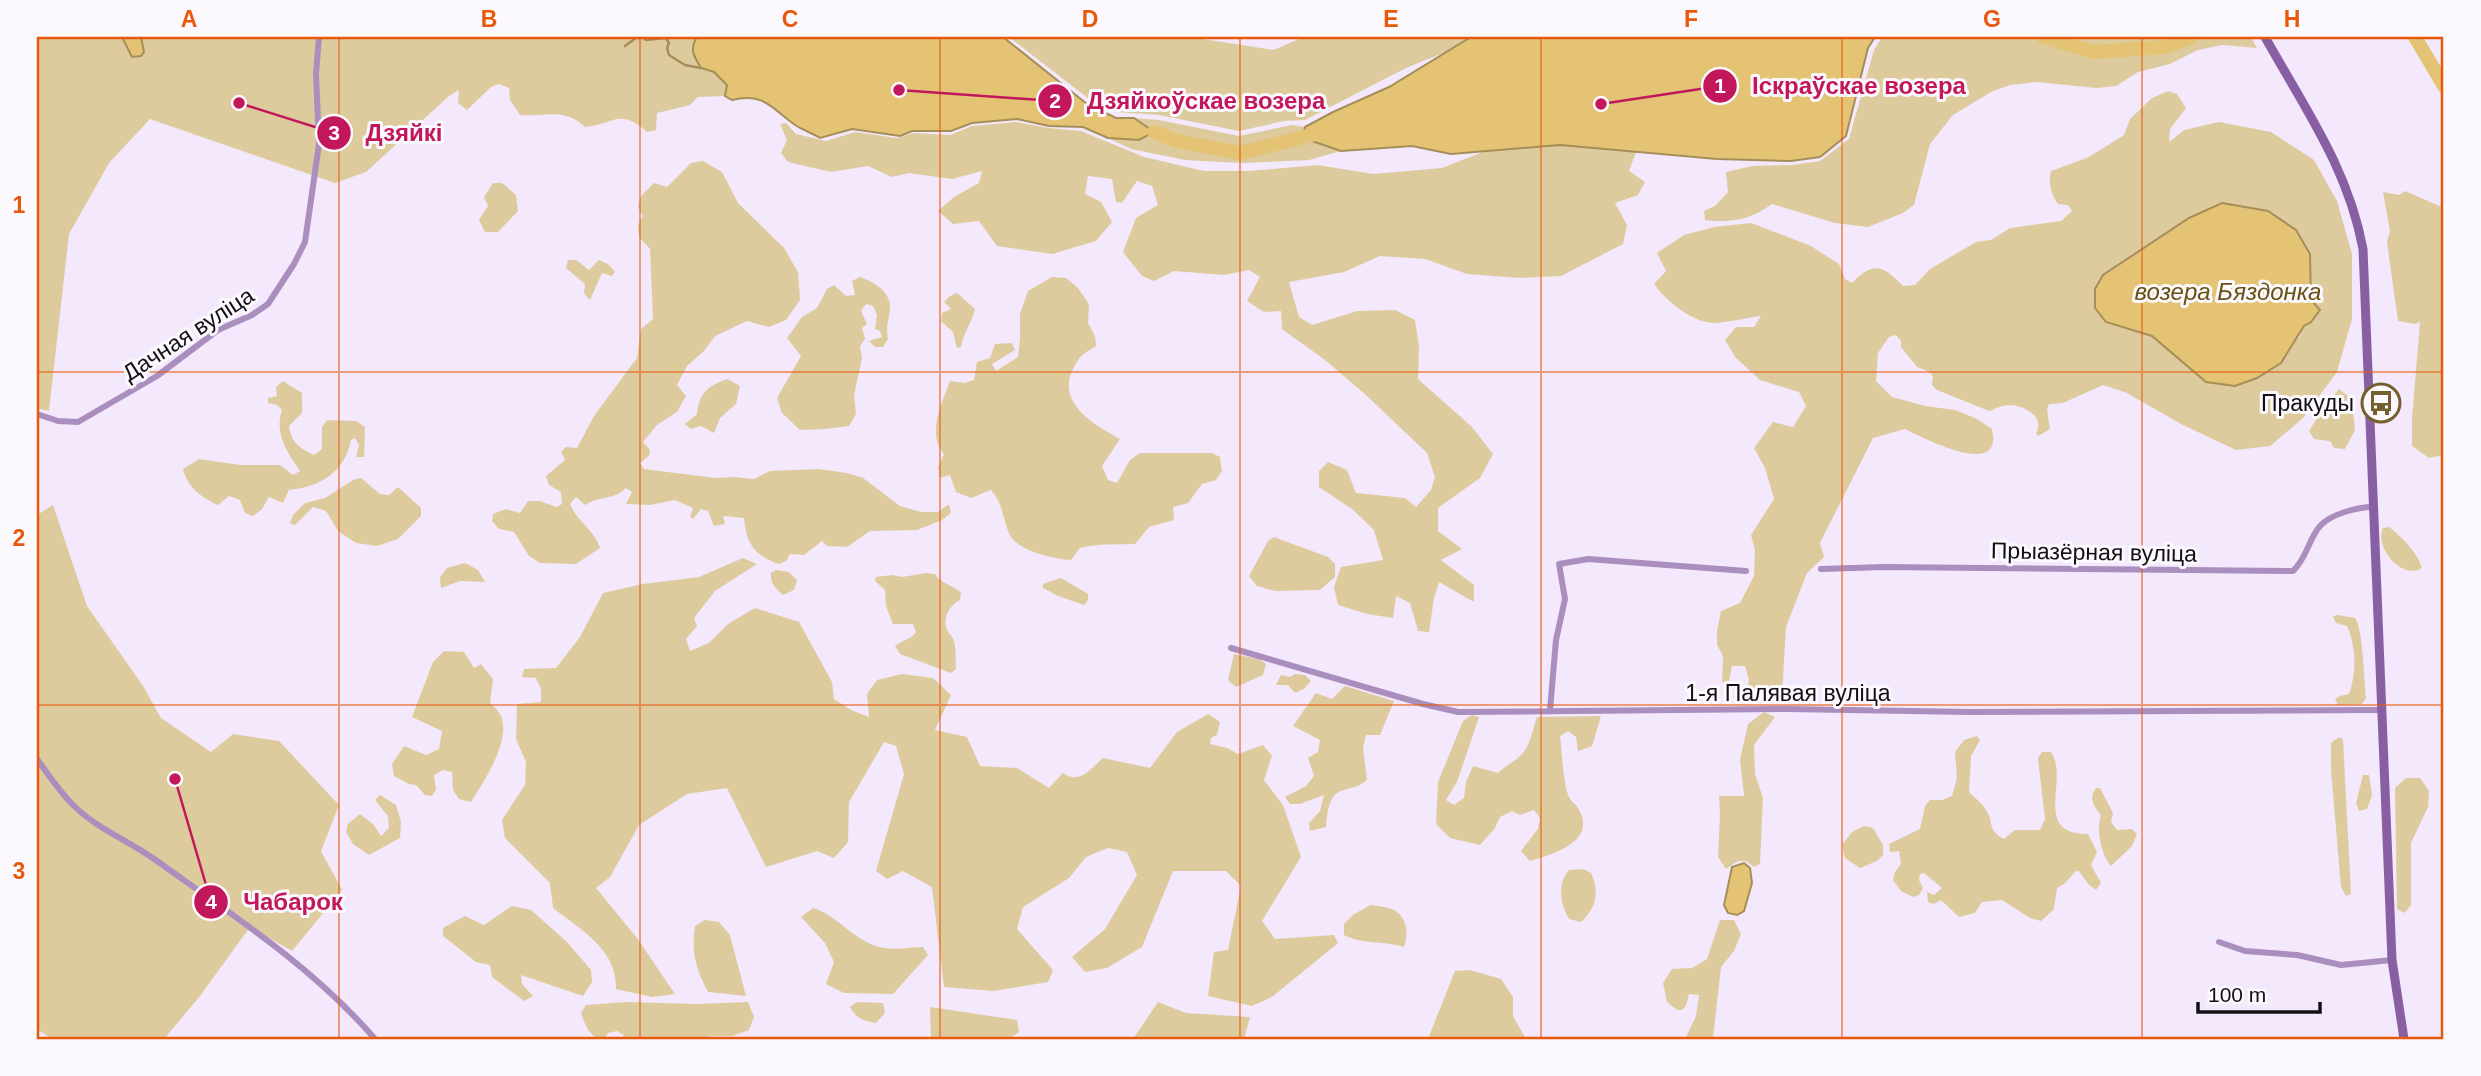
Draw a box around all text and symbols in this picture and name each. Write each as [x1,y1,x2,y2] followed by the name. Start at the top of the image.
[181,6,197,32] text: A
[481,6,497,32] text: B
[782,6,798,32] text: C
[1082,6,1098,32] text: D
[1383,6,1399,32] text: E
[1684,6,1698,32] text: F
[1983,6,2001,32] text: G
[2284,6,2300,32] text: H
[1703,63,1979,108] callout: Іскраўскае возера
[1752,72,1967,99] text: Іскраўскае возера
[1714,74,1726,97] text: 1
[1038,78,1339,123] callout: Дзяйкоўскае возера
[1087,87,1326,114] text: Дзяйкоўскае возера
[1049,89,1061,112] text: 2
[316,110,456,155] callout: Дзяйкі
[365,119,443,146] text: Дзяйкі
[328,121,340,144] text: 3
[13,192,26,218] text: 1
[2135,278,2321,305] water label: возера Бяздонка
[117,282,259,386] street label: Дачная вуліца
[2360,382,2402,424] bus stop icon: Пракуды
[2261,390,2354,416] place label: Пракуды
[13,525,25,551] text: 2
[1991,537,2197,567] street label: Прыазёрная вуліца
[1685,680,1891,706] street label: 1-я Палявая вуліца
[13,858,25,884] text: 3
[194,879,356,924] callout: Чабарок
[243,888,344,915] text: Чабарок
[205,890,217,913] text: 4
[2198,971,2320,1015] scale bar
[2208,983,2266,1006] text: 100 m

